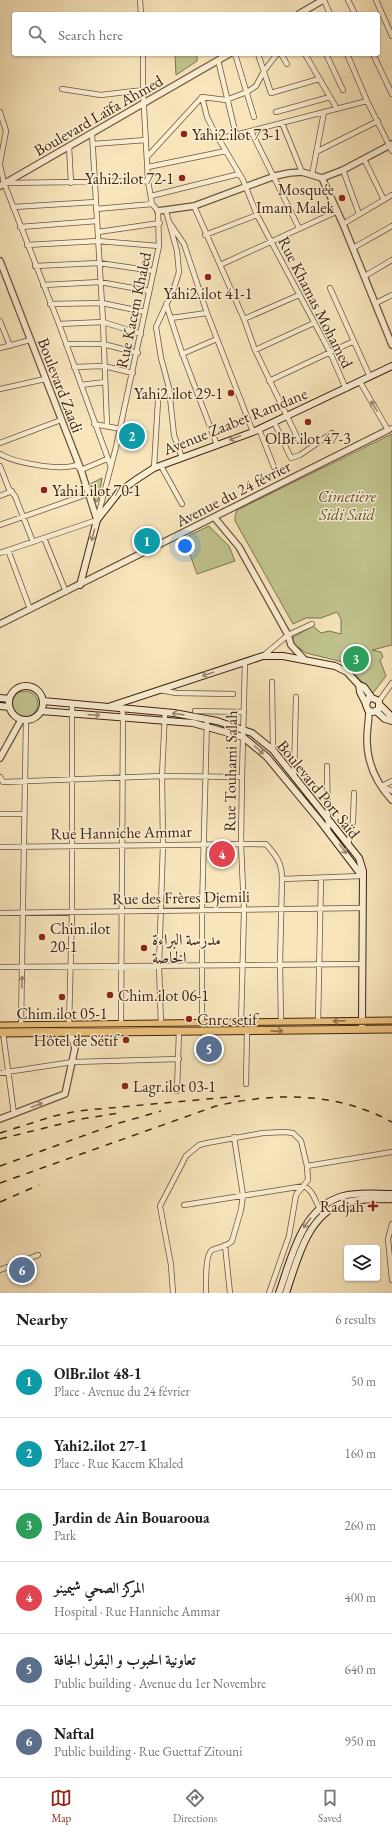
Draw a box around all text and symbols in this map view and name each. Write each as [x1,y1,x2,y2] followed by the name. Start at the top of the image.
[12,12,380,56] search box
[26,23,48,45] icon: search
[58,25,123,44] text: Search here
[30,70,167,161] street label: Boulevard Laïfa Ahmed
[192,124,281,145] place label: Yahi2.ilot 73-1
[179,129,189,139] marker: Yahi2.ilot 73-1
[85,168,174,189] place label: Yahi2.ilot 72-1
[177,173,187,183] marker: Yahi2.ilot 72-1
[256,179,334,218] place label: Mosquée Imam Malek
[337,193,347,203] marker: Mosquée Imam Malek
[273,233,358,372] street label: Rue Khamas Mohamed
[111,249,156,370] street label: Rue Kacem Khaled
[203,272,213,282] marker: Yahi2.ilot 41-1
[164,283,252,304] place label: Yahi2.ilot 41-1
[33,335,88,436] street label: Boulevard Zaadi
[134,383,223,404] place label: Yahi2.ilot 29-1
[159,383,310,460] street label: Avenue Zaabet Ramdane
[226,388,236,398] marker: Yahi2.ilot 29-1
[370,401,378,412] one-way arrow
[303,417,313,427] marker: OlBr.ilot 47-3
[119,421,145,451] pin: 2
[265,428,351,449] place label: OlBr.ilot 47-3
[229,435,241,443] one-way arrow
[171,455,295,532] street label: Avenue du 24 février
[52,480,141,501] place label: Yahi1.ilot 70-1
[39,485,49,495] marker: Yahi1.ilot 70-1
[318,486,377,525] park label: Cimetière Sidi Saïd
[134,526,160,556] pin: 1
[88,528,96,541] one-way arrow
[175,536,195,556] your location
[343,644,369,674] pin: 3
[202,671,215,678] one-way arrow
[172,710,185,718] one-way arrow
[219,710,242,832] street label: Rue Touhami Salah
[87,711,100,718] one-way arrow
[272,736,365,844] street label: Boulevard Port Saïd
[254,745,264,755] one-way arrow
[50,821,192,844] street label: Rue Hanniche Ammar
[209,839,235,869] pin: 4
[338,844,347,855] one-way arrow
[112,886,250,909] street label: Rue des Frères Djemili
[50,918,110,957] place label: Chim.ilot 20-1
[152,929,221,968] place label: مدرسة البراءة الخاصة
[37,932,47,942] marker: Chim.ilot 20-1
[139,943,149,953] marker: مدرسة البراءة الخاصة
[18,976,26,989] one-way arrow
[118,985,209,1006] place label: Chim.ilot 06-1
[105,990,115,1000] marker: Chim.ilot 06-1
[57,992,67,1002] marker: Chim.ilot 05-1
[17,1003,107,1024] place label: Chim.ilot 05-1
[197,1009,259,1030] place label: Cnrc setif
[184,1014,194,1024] marker: Cnrc setif
[333,1018,346,1025] one-way arrow
[270,1027,283,1034] one-way arrow
[34,1030,120,1051] place label: Hôtel de Sétif
[196,1034,222,1064] pin: 5
[121,1035,131,1045] marker: Hôtel de Sétif
[133,1076,216,1097] place label: Lagr.ilot 03-1
[120,1081,130,1091] marker: Lagr.ilot 03-1
[30,1101,42,1108] one-way arrow
[320,1196,364,1217] place label: Radjah
[367,1200,379,1212] marker: Radjah
[303,1217,312,1228] one-way arrow
[344,1245,380,1281] map controls
[344,1245,380,1281] button: layers
[9,1255,35,1285] pin: 6
[16,1308,68,1330] text: Nearby
[335,1311,376,1328] text: 6 results
[54,1364,142,1383] text: OlBr.ilot 48-1
[26,1373,32,1390] text: 1
[351,1373,376,1390] text: 50 m
[54,1383,190,1400] text: Place · Avenue du 24 février
[54,1436,147,1455] text: Yahi2.ilot 27-1
[26,1445,32,1462] text: 2
[345,1445,376,1462] text: 160 m
[54,1455,183,1472] text: Place · Rue Kacem Khaled
[54,1508,210,1527] text: Jardin de Ain Bouarooua
[26,1517,32,1534] text: 3
[345,1517,376,1534] text: 260 m
[54,1527,76,1544] text: Park
[54,1578,145,1597] text: المركز الصحي شيمينو
[26,1589,32,1606] text: 4
[345,1589,376,1606] text: 400 m
[54,1603,220,1620] text: Hospital · Rue Hanniche Ammar
[54,1650,195,1669] text: تعاونية الحبوب و البقول الجافة
[26,1661,32,1678] text: 5
[345,1661,376,1678] text: 640 m
[54,1675,266,1692] text: Public building · Avenue du 1er Novembre
[54,1724,94,1743] text: Naftal
[26,1733,32,1750] text: 6
[345,1733,376,1750] text: 950 m
[54,1743,242,1760] text: Public building · Rue Guettaf Zitouni
[50,1787,72,1825] tab: Map
[173,1787,217,1825] tab: Directions
[318,1787,342,1825] tab: Saved

